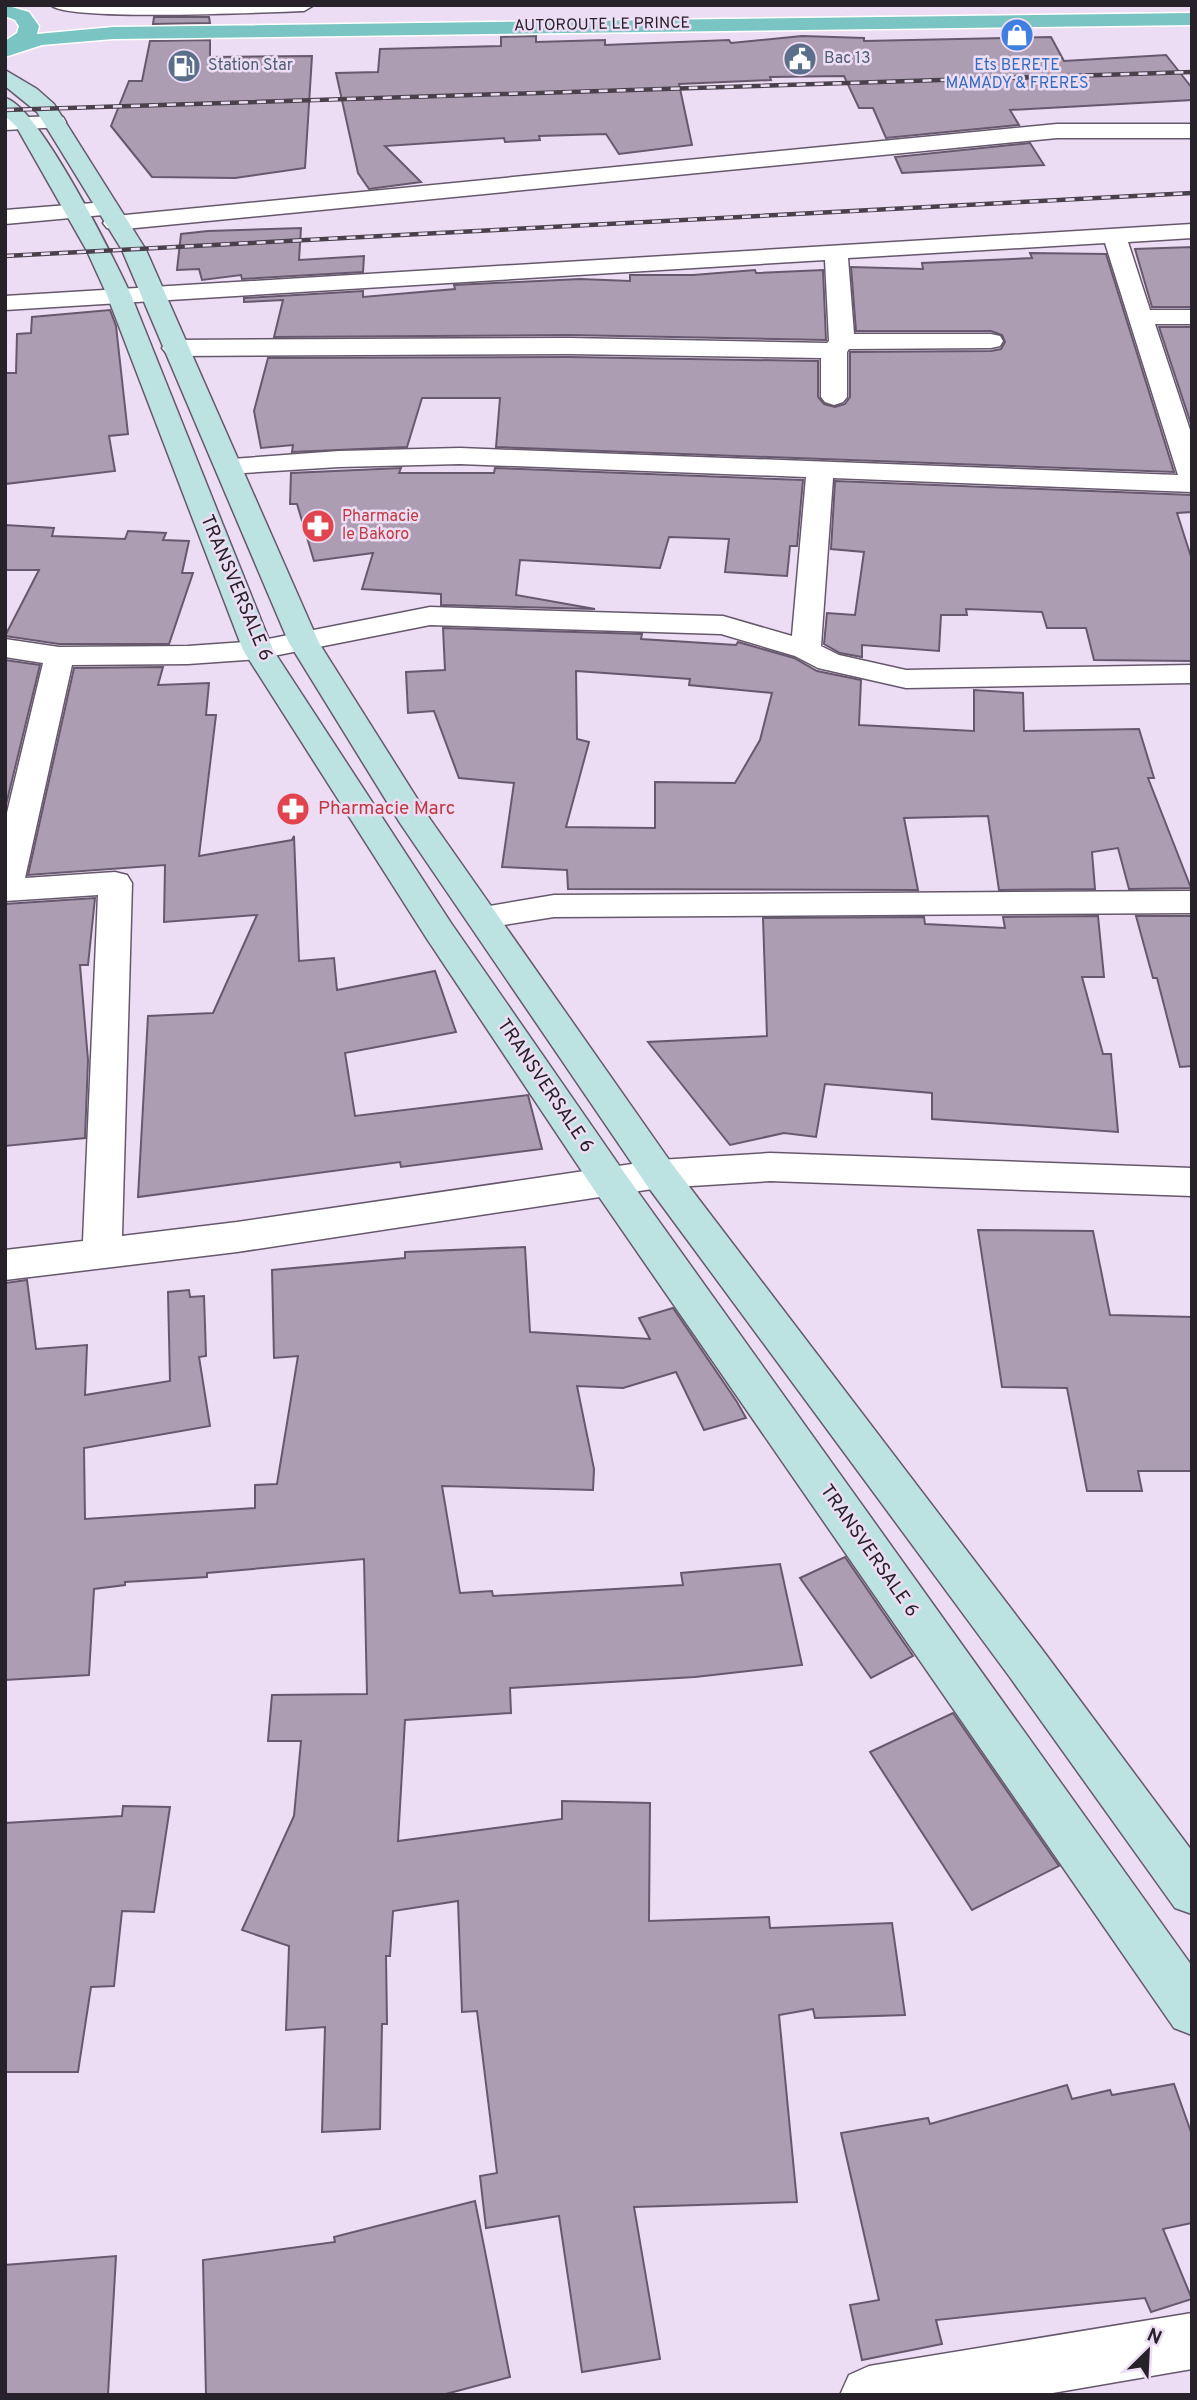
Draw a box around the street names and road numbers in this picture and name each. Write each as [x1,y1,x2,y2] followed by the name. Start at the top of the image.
[514,13,690,37] street label: AUTOROUTE LE PRINCE
[194,511,278,665] street label: TRANSVERSALE 6
[491,1014,599,1158] street label: TRANSVERSALE 6
[814,1480,924,1622] street label: TRANSVERSALE 6

